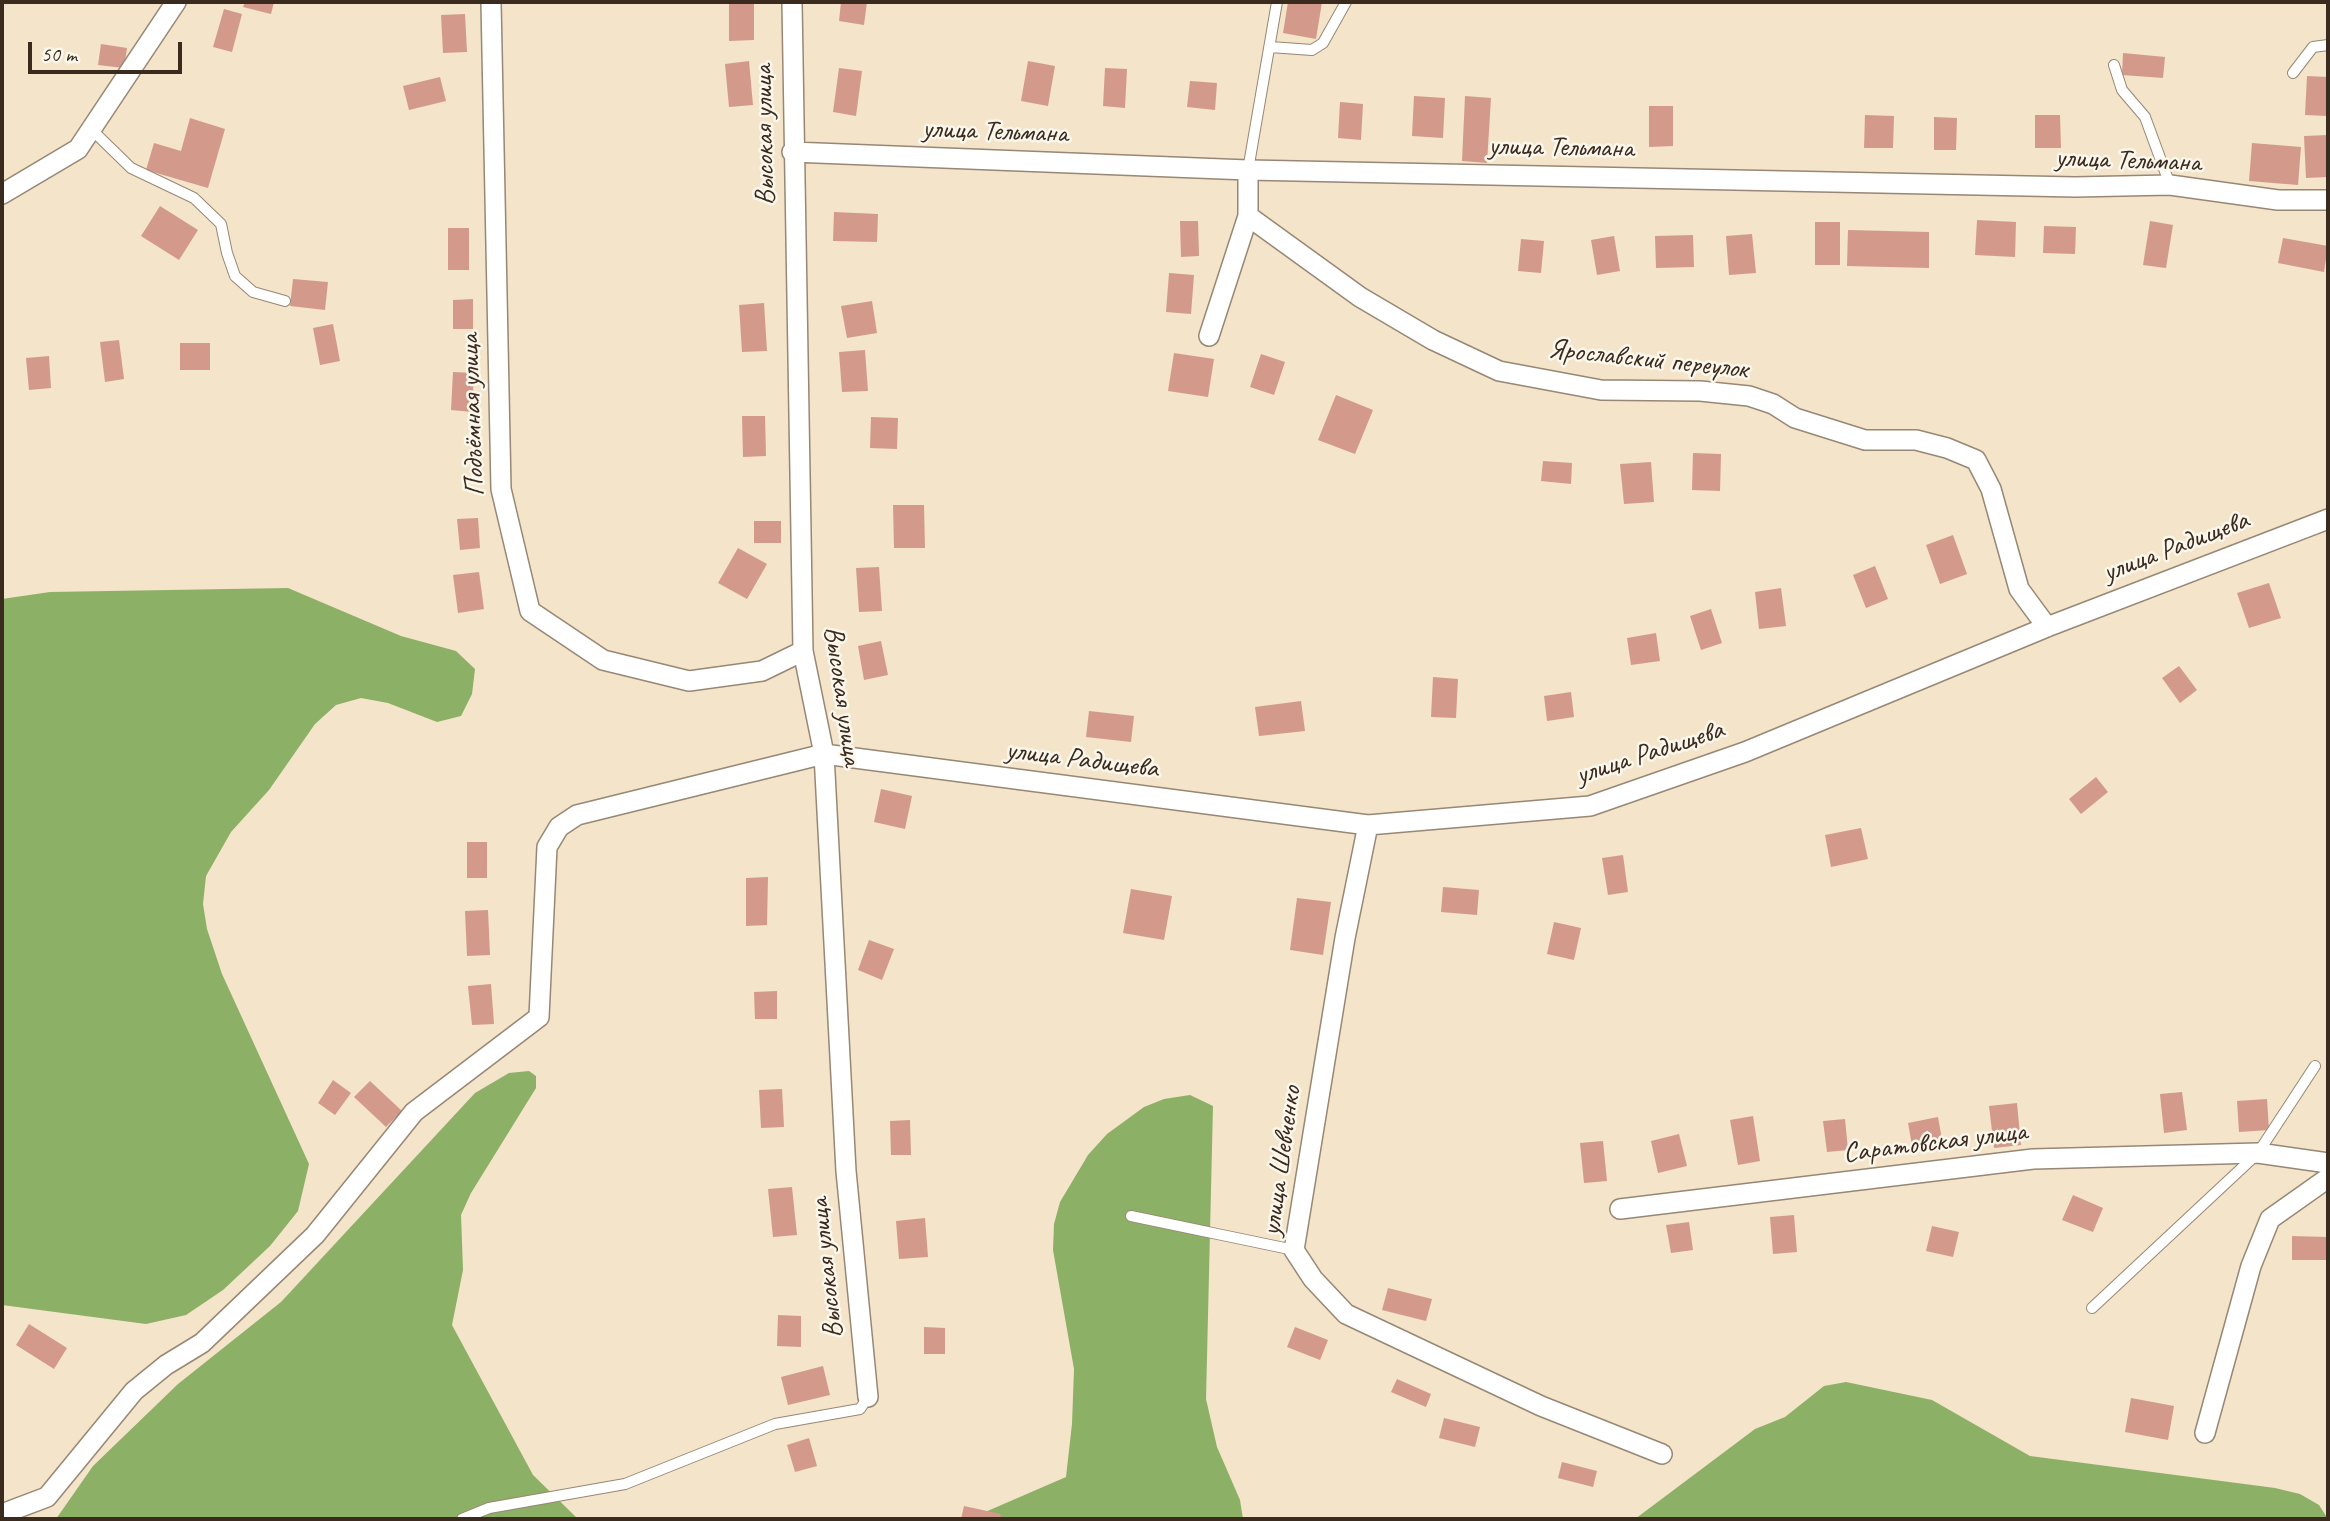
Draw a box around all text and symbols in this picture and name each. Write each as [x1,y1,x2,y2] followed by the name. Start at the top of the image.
[32,28,186,72] scale bar
[41,41,77,67] text: 50 m
[747,64,783,206] street label: Высокая улица
[922,113,1068,151] street label: улица Тельмана
[1488,130,1634,166] street label: улица Тельмана
[2055,142,2201,180] street label: улица Тельмана
[453,333,493,497] street label: Подъёмная улица
[1547,333,1749,387] street label: Ярославский переулок
[2098,504,2254,590] street label: улица Радищева
[816,624,868,768] street label: Высокая улица
[1572,713,1728,793] street label: улица Радищева
[1004,734,1160,786] street label: улица Радищева
[1255,1084,1309,1238] street label: улица Шевченко
[1841,1115,2029,1171] street label: Саратовская улица
[803,1196,851,1340] street label: Высокая улица

